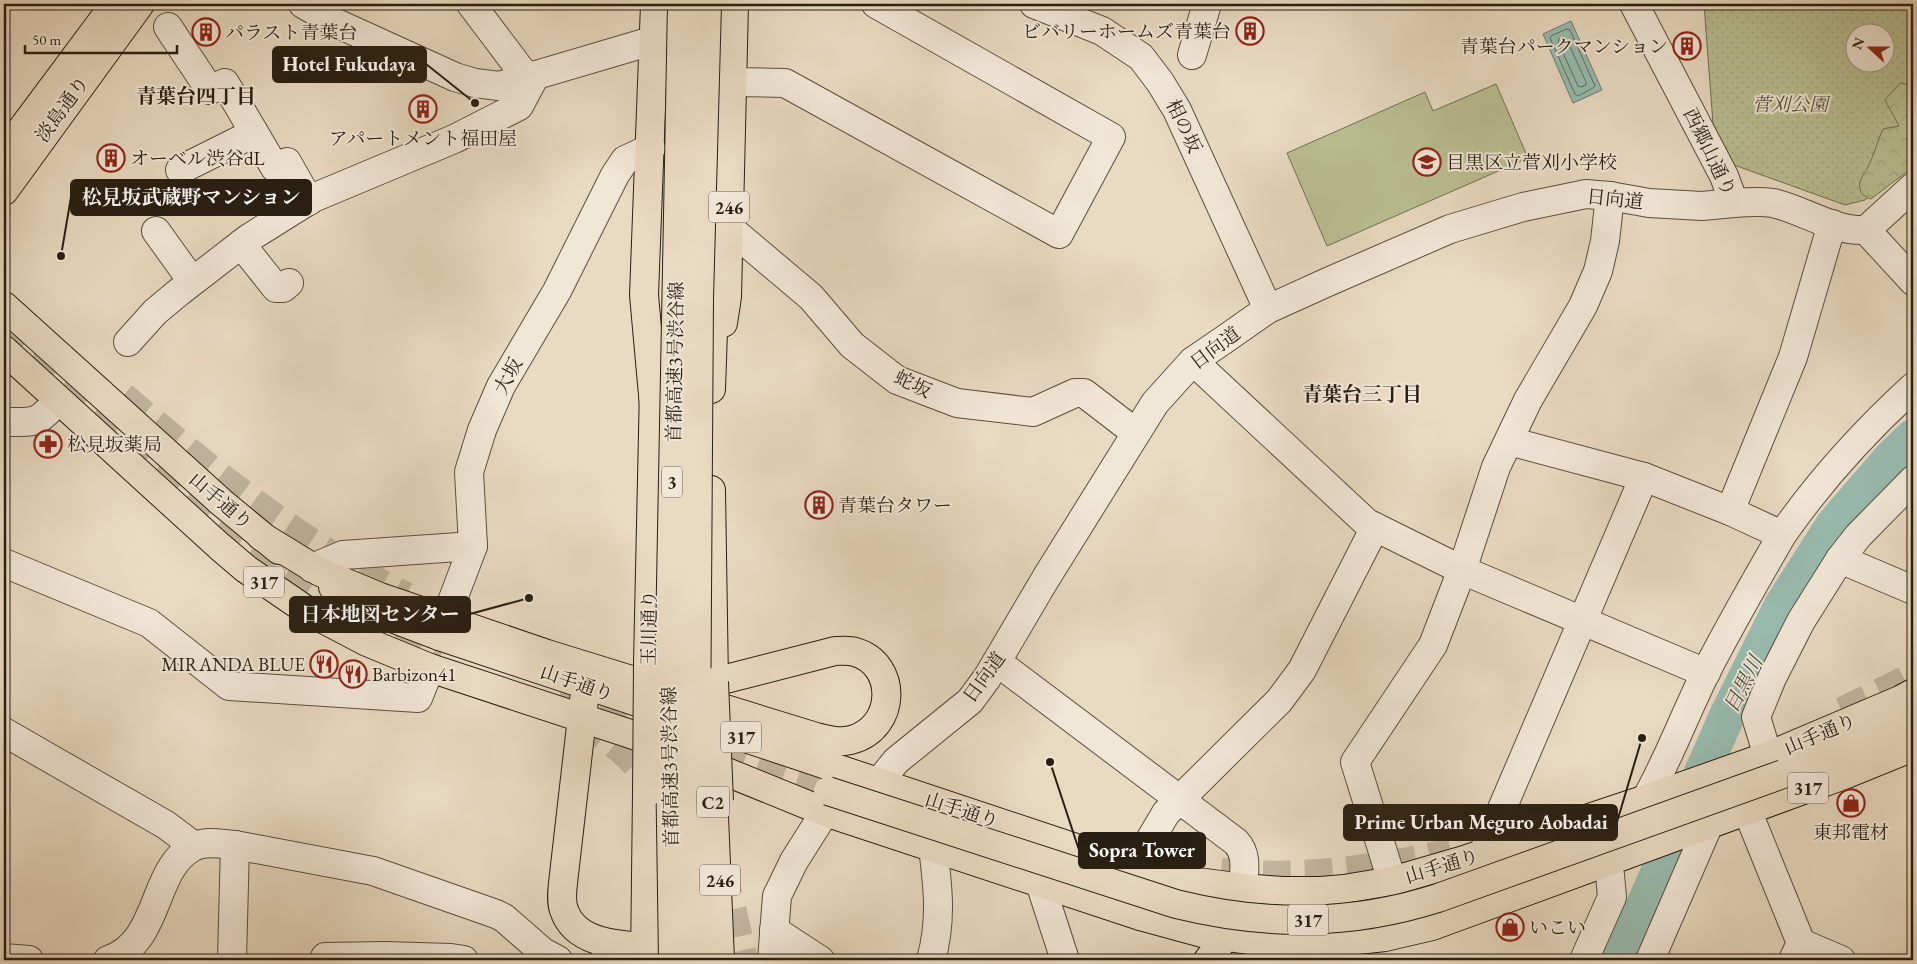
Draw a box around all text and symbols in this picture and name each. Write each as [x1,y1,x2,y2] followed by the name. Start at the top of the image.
[1235,16,1265,46] building icon: ビバリーホームズ青葉台
[191,17,221,47] building icon: パラスト青葉台
[1022,19,1231,44] place label: ビバリーホームズ青葉台
[225,20,357,45] place label: パラスト青葉台
[25,22,178,54] scale bar
[1844,22,1894,72] north arrow
[32,30,61,49] text: 50 m
[1672,31,1702,61] building icon: 青葉台パークマンション
[1460,34,1668,59] place label: 青葉台パークマンション
[1847,34,1869,52] text: N
[273,47,426,82] callout: Hotel Fukudaya
[283,51,416,77] text: Hotel Fukudaya
[30,71,94,147] street label: 淡島通り
[136,83,256,109] district label: 青葉台四丁目
[1752,92,1831,117] park label: 菅刈公園
[408,94,438,124] building icon: アパートメント福田屋
[1160,95,1208,157] street label: 相の坂
[1678,104,1742,200] street label: 西郷山通り
[329,126,517,151] place label: アパートメント福田屋
[96,143,126,173] building icon: オーベル渋谷dL
[130,146,265,171] place label: オーベル渋谷dL
[1412,147,1442,177] school or university icon: 目黒区立菅刈小学校
[1446,150,1617,175] place label: 目黒区立菅刈小学校
[71,180,311,215] callout: 松見坂武蔵野マンション
[81,184,301,210] text: 松見坂武蔵野マンション
[1585,184,1645,214] street label: 日向道
[709,192,749,222] road number: 246
[661,281,689,443] street label: 首都高速3号渋谷線
[1185,321,1245,375] street label: 日向道
[488,353,528,399] street label: 大坂
[890,365,936,403] street label: 蛇坂
[1302,381,1422,407] district label: 青葉台三丁目
[33,429,63,459] pharmacy icon: 松見坂薬局
[67,432,162,457] place label: 松見坂薬局
[184,467,258,535] street label: 山手通り
[662,467,682,498] road number: 3
[804,490,834,520] building icon: 青葉台タワー
[838,493,952,518] place label: 青葉台タワー
[244,566,284,598] road number: 317
[636,590,662,666] street label: 玉川通り
[290,597,470,632] callout: 日本地図センター
[300,601,460,627] text: 日本地図センター
[957,647,1011,707] street label: 日向道
[309,649,339,679] restaurant icon: MIRANDA BLUE
[1718,650,1769,717] water label: 目黒川
[161,652,305,677] place label: MIRANDA BLUE
[338,659,368,689] restaurant icon: Barbizon41
[537,659,617,707] street label: 山手通り
[372,662,456,687] place label: Barbizon41
[656,686,684,848] street label: 首都高速3号渋谷線
[1780,708,1860,760] street label: 山手通り
[721,722,761,752] road number: 317
[1788,772,1828,804] road number: 317
[697,786,729,818] road number: C2
[922,786,1002,834] street label: 山手通り
[1836,788,1866,818] shop icon: 東邦電材
[1344,805,1617,840] callout: Prime Urban Meguro Aobadai
[1354,809,1608,835] text: Prime Urban Meguro Aobadai
[1813,820,1889,845] place label: 東邦電材
[1079,833,1205,868] callout: Sopra Tower
[1089,837,1196,863] text: Sopra Tower
[1402,843,1482,889] street label: 山手通り
[700,864,740,896] road number: 246
[1288,904,1328,936] road number: 317
[1495,912,1525,942] shop icon: いこい
[1529,915,1586,940] place label: いこい

